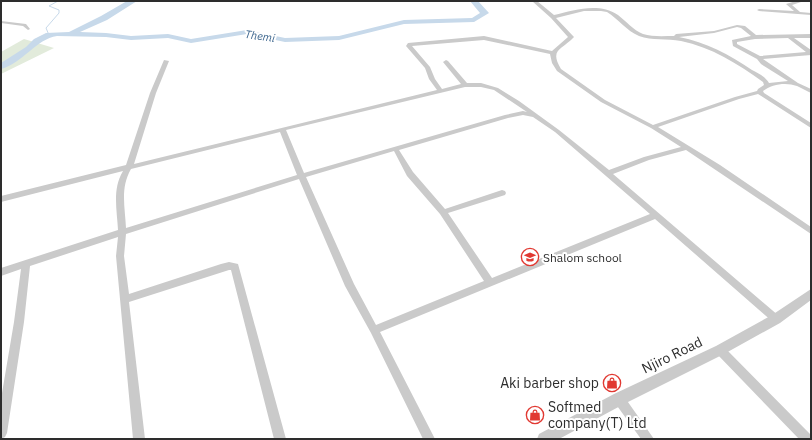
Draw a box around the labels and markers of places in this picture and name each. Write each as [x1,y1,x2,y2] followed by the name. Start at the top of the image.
[520,247,540,267] school or university icon: Shalom school
[543,250,622,265] place label: Shalom school
[602,373,622,393] shop icon: Aki barber shop
[500,374,599,392] place label: Aki barber shop
[548,398,647,432] place label: Softmed company(T) Ltd
[525,405,545,425] shop icon: Softmed company(T) Ltd

